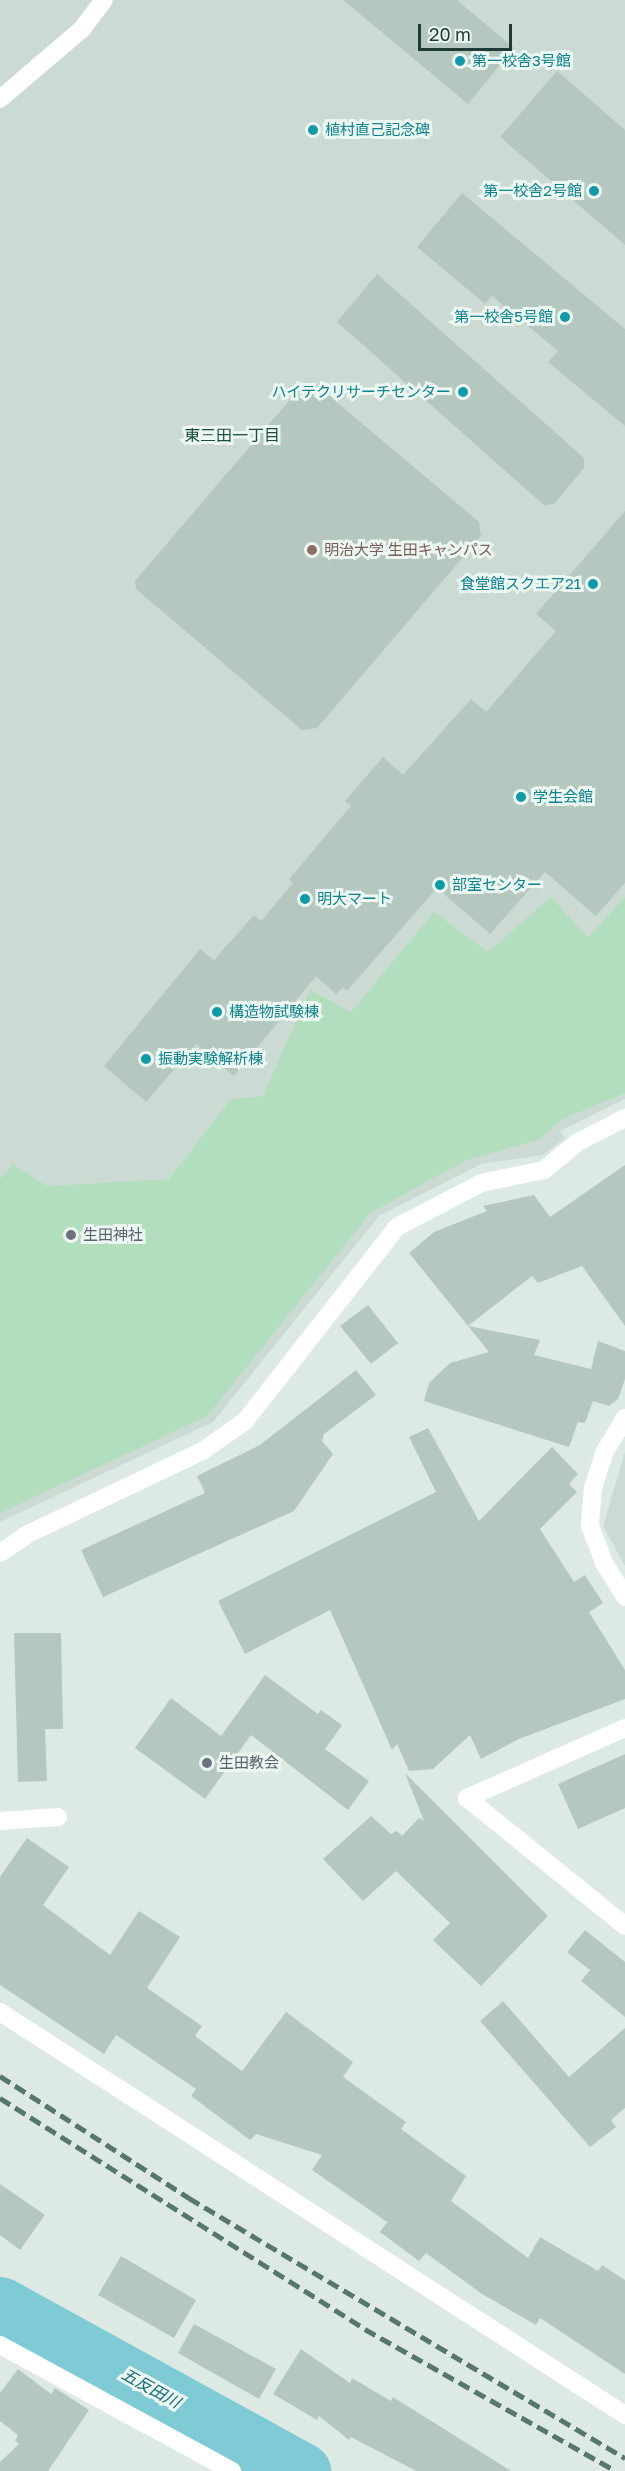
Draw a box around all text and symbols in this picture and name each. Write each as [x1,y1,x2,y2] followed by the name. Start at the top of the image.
[421,12,516,50] scale bar
[429,23,471,45] text: 20 m
[472,52,571,70] place label: 第一校舎3号館
[453,54,467,68] marker: 第一校舎3号館
[325,121,430,139] place label: 植村直己記念碑
[306,123,320,137] marker: 植村直己記念碑
[483,182,582,200] place label: 第一校舎2号館
[587,184,601,198] marker: 第一校舎2号館
[454,308,553,326] place label: 第一校舎5号館
[558,310,572,324] marker: 第一校舎5号館
[271,383,451,401] place label: ハイテクリサーチセンター
[456,385,470,399] marker: ハイテクリサーチセンター
[184,425,280,445] district label: 東三田一丁目
[324,541,493,559] place label: 明治大学 生田キャンパス
[305,543,319,557] marker: 明治大学 生田キャンパス
[460,575,581,593] place label: 食堂館スクエア21
[586,577,600,591] marker: 食堂館スクエア21
[533,788,593,806] place label: 学生会館
[514,790,528,804] marker: 学生会館
[452,876,542,894] place label: 部室センター
[433,878,447,892] marker: 部室センター
[317,890,392,908] place label: 明大マート
[298,892,312,906] marker: 明大マート
[229,1003,319,1021] place label: 構造物試験棟
[210,1005,224,1019] marker: 構造物試験棟
[158,1050,263,1068] place label: 振動実験解析棟
[139,1052,153,1066] marker: 振動実験解析棟
[83,1226,143,1244] place label: 生田神社
[64,1228,78,1242] marker: 生田神社
[219,1754,279,1772] place label: 生田教会
[200,1756,214,1770] marker: 生田教会
[118,2364,184,2412] water label: 五反田川

